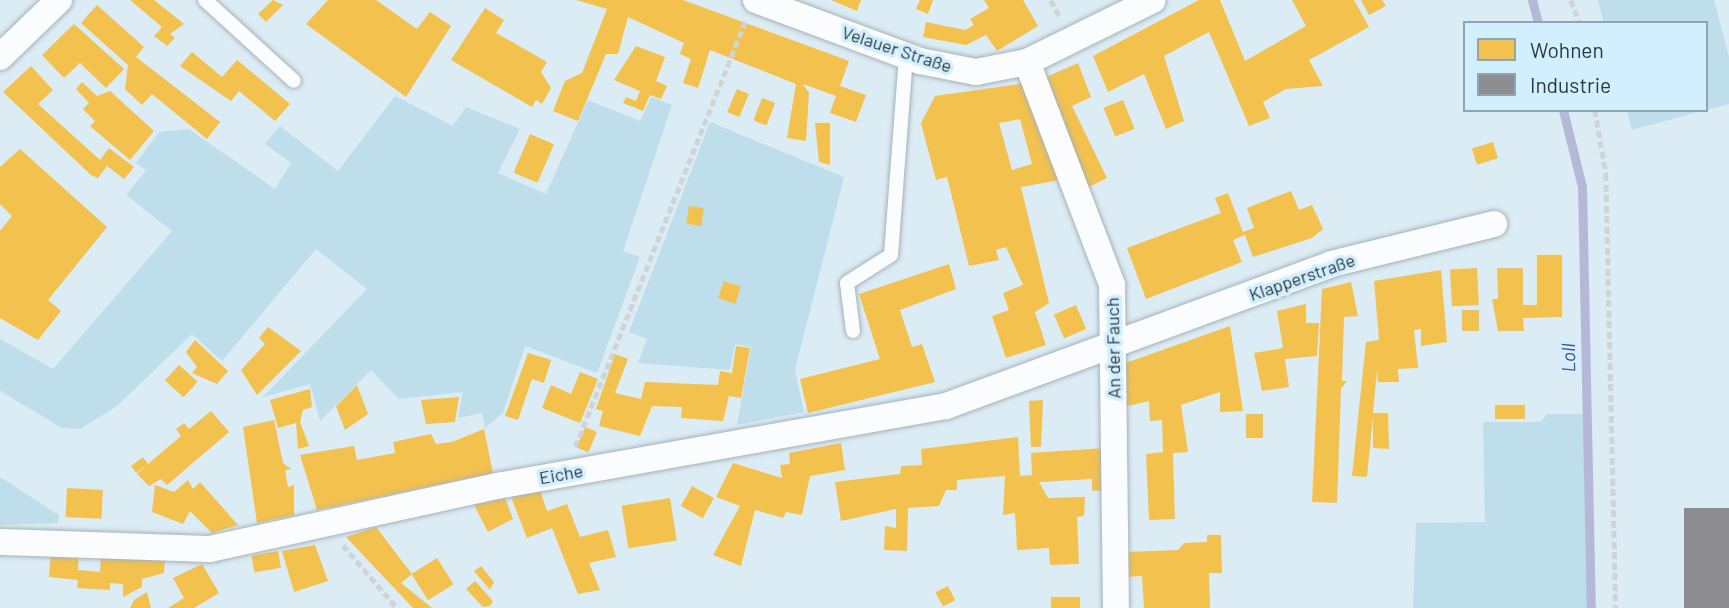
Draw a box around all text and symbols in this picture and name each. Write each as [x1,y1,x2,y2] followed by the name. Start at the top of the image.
[839,21,955,77] street label: Velauer Straße
[1463,21,1708,112] legend
[1530,37,1604,62] text: Wohnen
[1530,72,1611,97] text: Industrie
[1246,249,1358,305] street label: Klapperstraße
[1101,297,1125,399] street label: An der Fauch
[1556,343,1580,373] water label: Loll
[537,460,585,488] street label: Eiche

